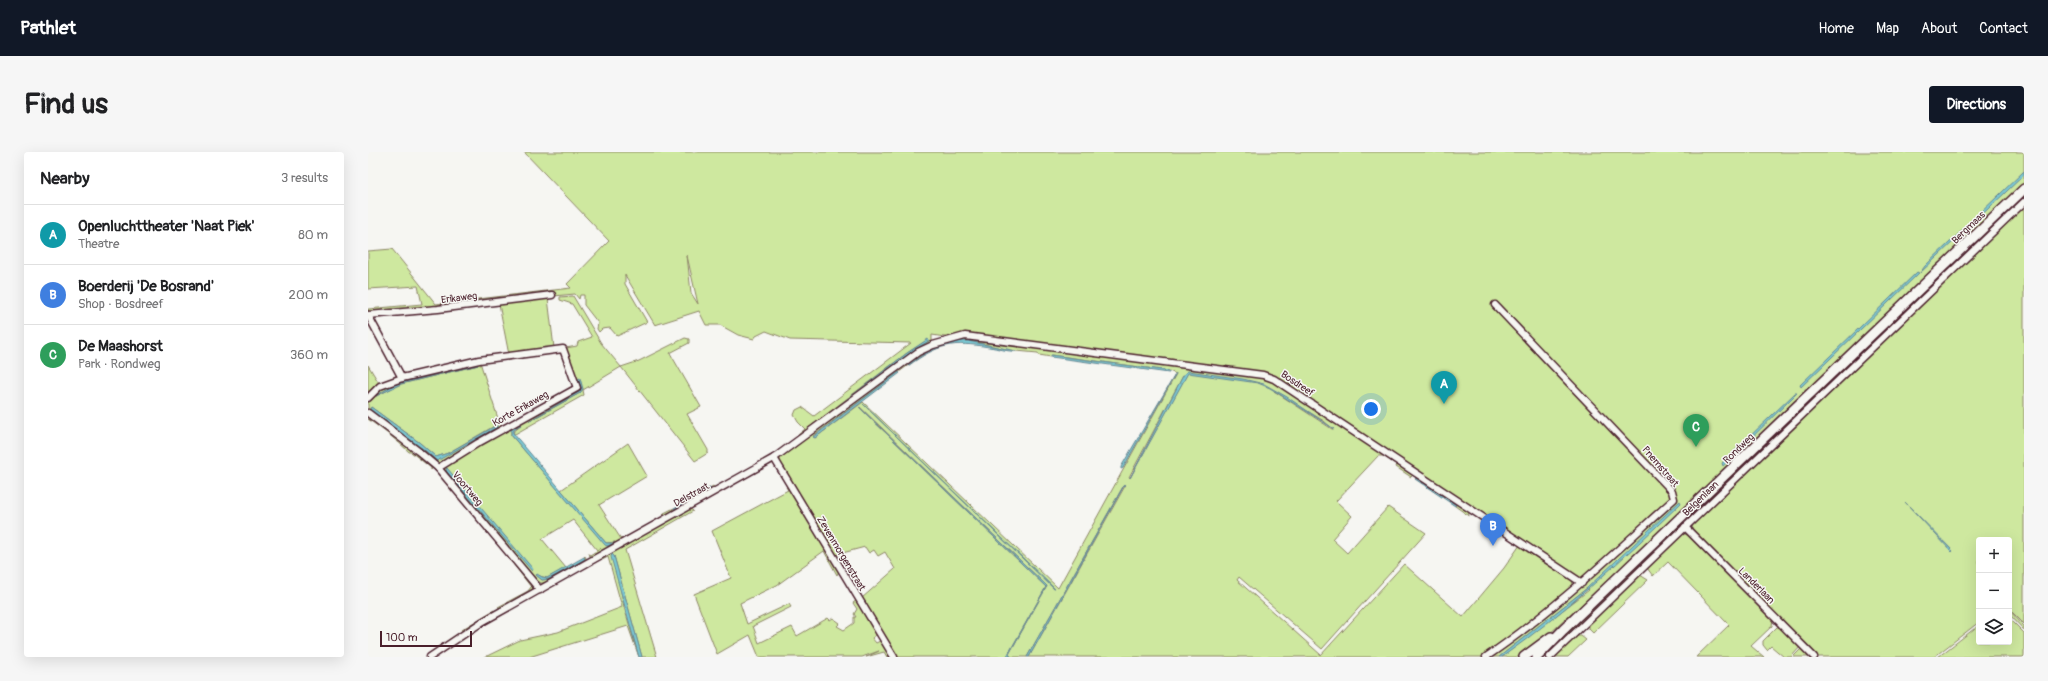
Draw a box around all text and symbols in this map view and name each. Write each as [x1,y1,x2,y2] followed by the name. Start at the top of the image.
[20,16,76,40] text: Pathlet
[1819,20,1854,37] text: Home
[1876,20,1899,37] text: Map
[1921,20,1957,37] text: About
[1979,20,2028,37] text: Contact
[1929,86,2024,123] button: Directions
[24,87,108,122] text: Find us
[40,168,89,189] text: Nearby
[281,170,328,186] text: 3 results
[1949,209,1988,247] street label: Bergmaas
[78,217,255,236] text: Openluchttheater 'Naat Piek'
[49,227,57,243] text: A
[298,227,328,243] text: 80 m
[78,236,119,252] text: Theatre
[78,277,214,296] text: Boerderij 'De Bosrand'
[49,287,57,303] text: B
[289,287,328,303] text: 200 m
[440,290,478,306] street label: Erikaweg
[78,296,164,312] text: Shop · Bosdreef
[78,337,163,356] text: De Maashorst
[49,347,57,363] text: C
[290,347,328,363] text: 360 m
[78,356,160,372] text: Park · Rondweg
[1278,368,1316,399] street label: Bosdreef
[1431,371,1457,404] pin: A
[490,389,551,429] street label: Korte Erikaweg
[1361,399,1381,419] your location
[1683,414,1709,447] pin: C
[1721,431,1757,466] street label: Rondweg
[1639,444,1682,490] street label: Pnemstraat
[449,469,485,508] street label: Voortweg
[1680,478,1721,519] street label: Belgenlaan
[672,480,712,510] street label: Delstraat
[1480,513,1506,546] pin: B
[814,514,869,594] street label: Zevenmorgenstraat
[1976,537,2012,645] map controls
[1976,537,2012,573] button: +
[1736,565,1777,607] street label: Landerlaan
[1976,573,2012,609] button: −
[1976,609,2012,645] button: layers
[380,629,472,648] scale bar
[386,631,417,644] text: 100 m

